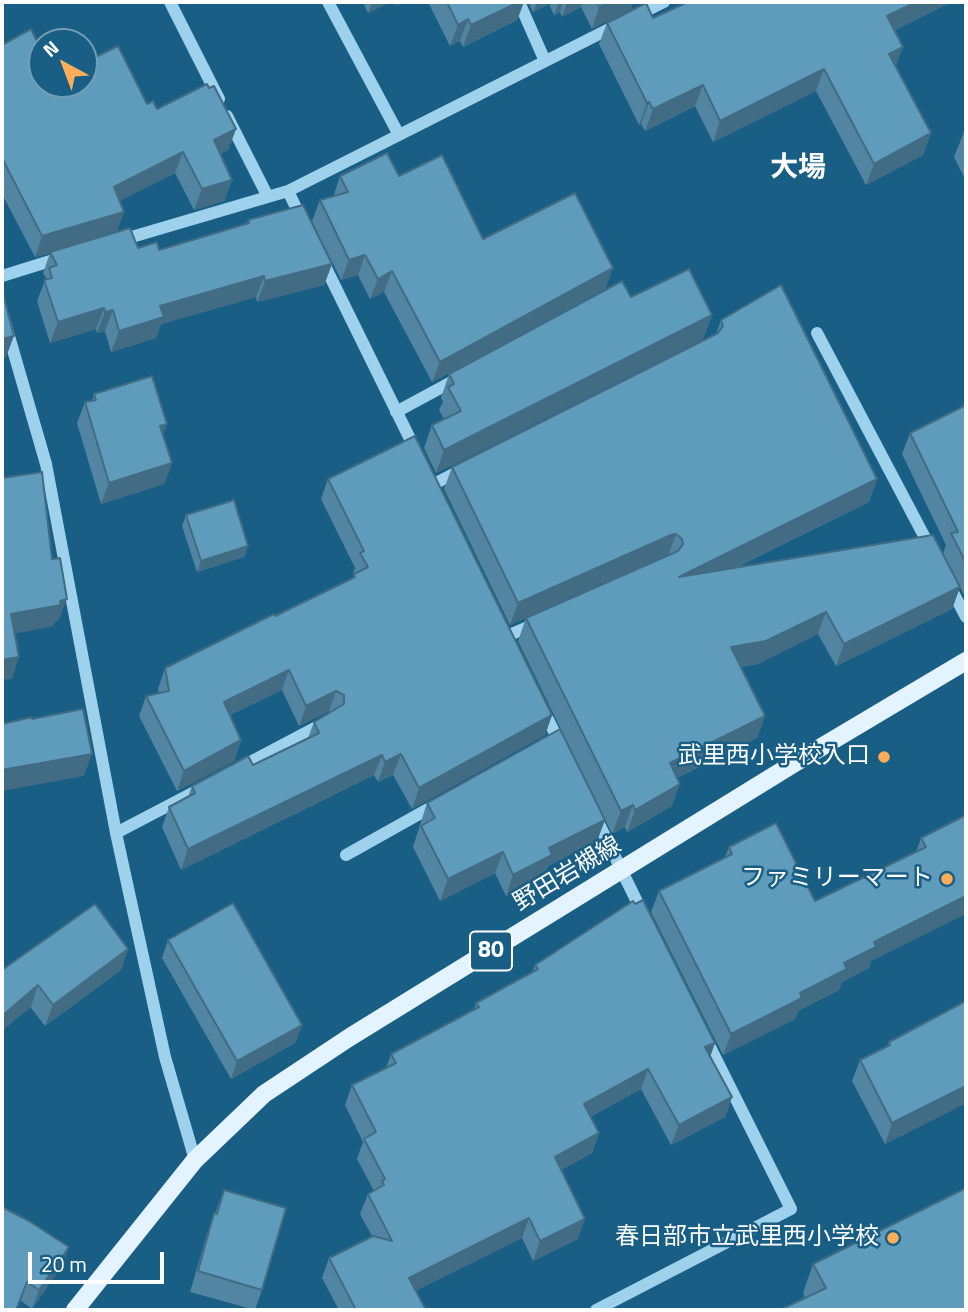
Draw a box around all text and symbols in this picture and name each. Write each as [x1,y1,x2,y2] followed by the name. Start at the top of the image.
[28,28,98,98] north arrow
[36,33,65,64] text: N
[770,152,826,186] district label: 大場
[678,743,870,771] place label: 武里西小学校入口
[876,749,892,765] marker: 武里西小学校入口
[509,832,627,918] street label: 野田岩槻線
[741,865,933,893] place label: ファミリーマート
[939,871,955,887] marker: ファミリーマート
[470,932,512,970] road number: 80
[615,1224,879,1252] place label: 春日部市立武里西小学校
[885,1230,901,1246] marker: 春日部市立武里西小学校
[32,1238,168,1282] scale bar
[41,1248,87,1280] text: 20 m

